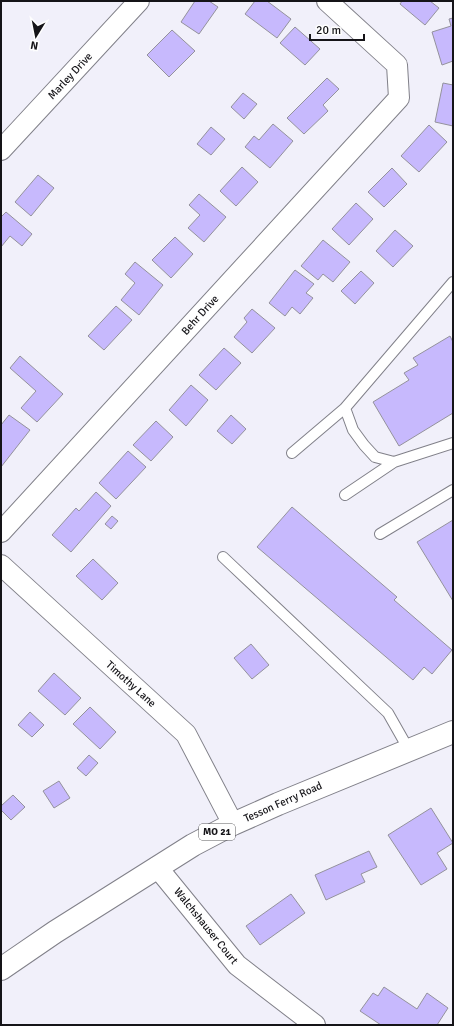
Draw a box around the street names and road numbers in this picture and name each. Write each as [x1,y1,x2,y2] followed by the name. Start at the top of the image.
[45,50,95,102] street label: Marley Drive
[179,292,221,338] street label: Behr Drive
[103,658,159,710] street label: Timothy Lane
[242,779,324,825] street label: Tesson Ferry Road
[199,824,235,840] road number: MO 21
[171,885,241,967] street label: Walchshauser Court

